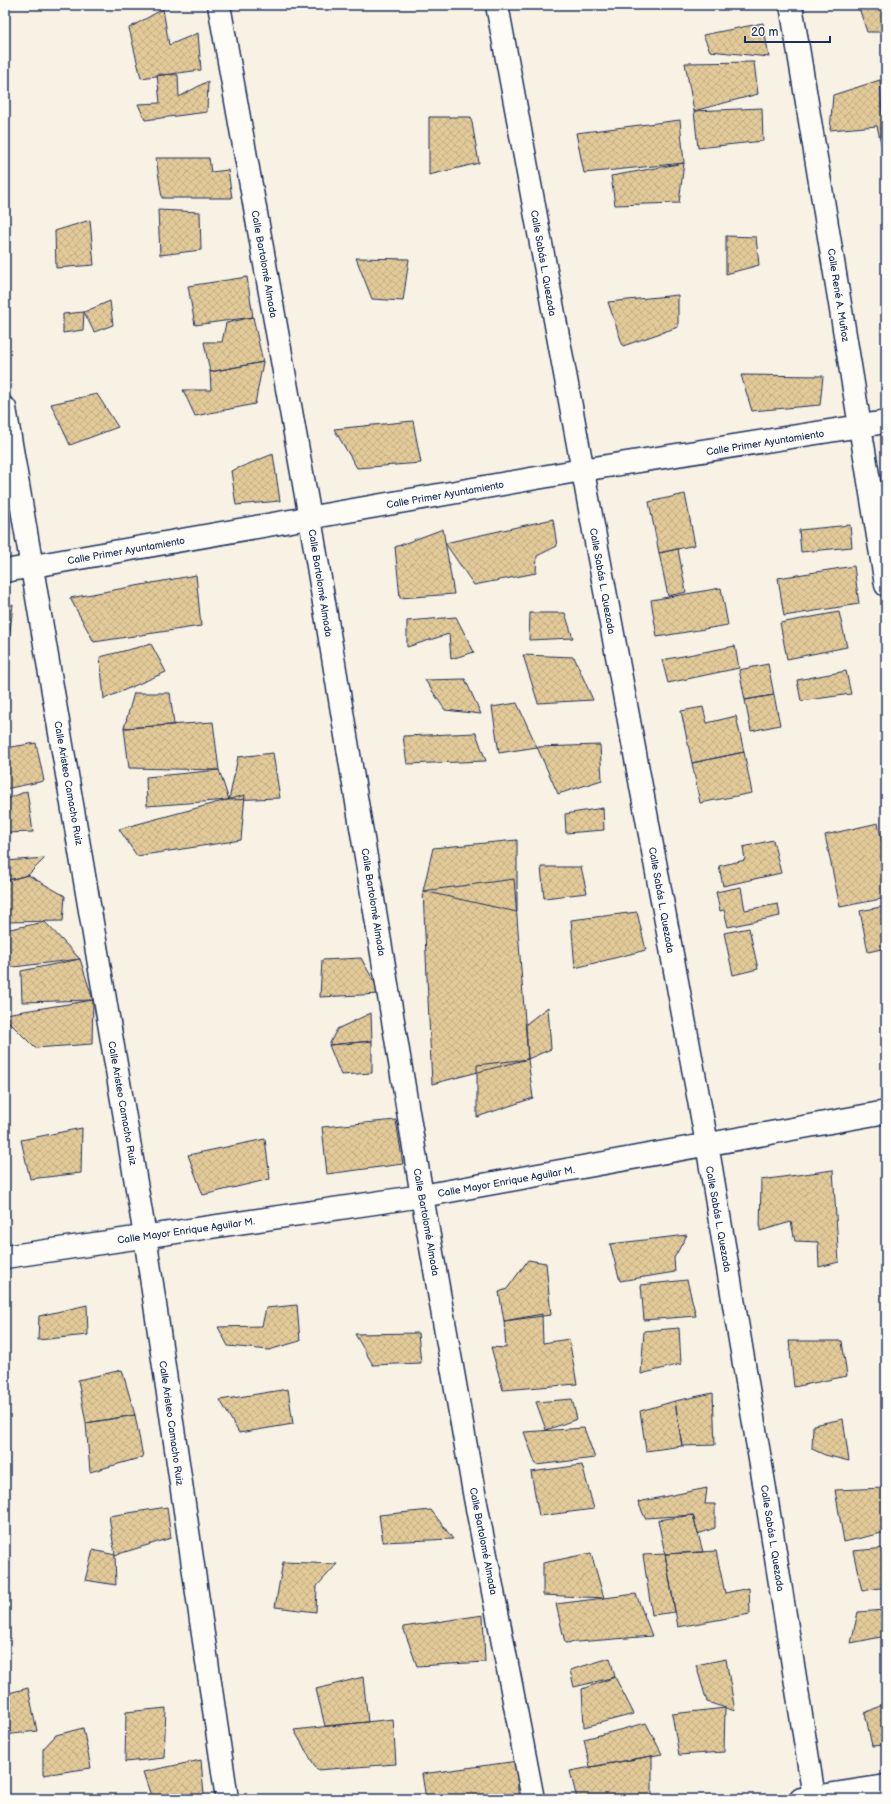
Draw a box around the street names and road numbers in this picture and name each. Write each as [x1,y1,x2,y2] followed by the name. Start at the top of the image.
[249,209,279,319] street label: Calle Bartolomé Almada
[528,209,558,318] street label: Calle Sabás L. Quezada
[825,248,851,343] street label: Calle René A. Muñoz
[705,428,825,458] street label: Calle Primer Ayuntamiento
[385,479,505,511] street label: Calle Primer Ayuntamiento
[587,527,617,636] street label: Calle Sabás L. Quezada
[306,528,335,638] street label: Calle Bartolomé Almada
[66,535,186,567] street label: Calle Primer Ayuntamiento
[51,720,85,846] street label: Calle Aristeo Camacho Ruiz
[646,846,676,955] street label: Calle Sabás L. Quezada
[359,847,388,957] street label: Calle Bartolomé Almada
[105,1040,139,1166] street label: Calle Aristeo Camacho Ruiz
[437,1164,576,1200] street label: Calle Mayor Enrique Aguilar M.
[703,1165,733,1274] street label: Calle Sabás L. Quezada
[411,1167,441,1277] street label: Calle Bartolomé Almada
[117,1215,256,1247] street label: Calle Mayor Enrique Aguilar M.
[156,1360,186,1486] street label: Calle Aristeo Camacho Ruiz
[758,1484,786,1593] street label: Calle Sabás L. Quezada
[467,1487,499,1596] street label: Calle Bartolomé Almada

